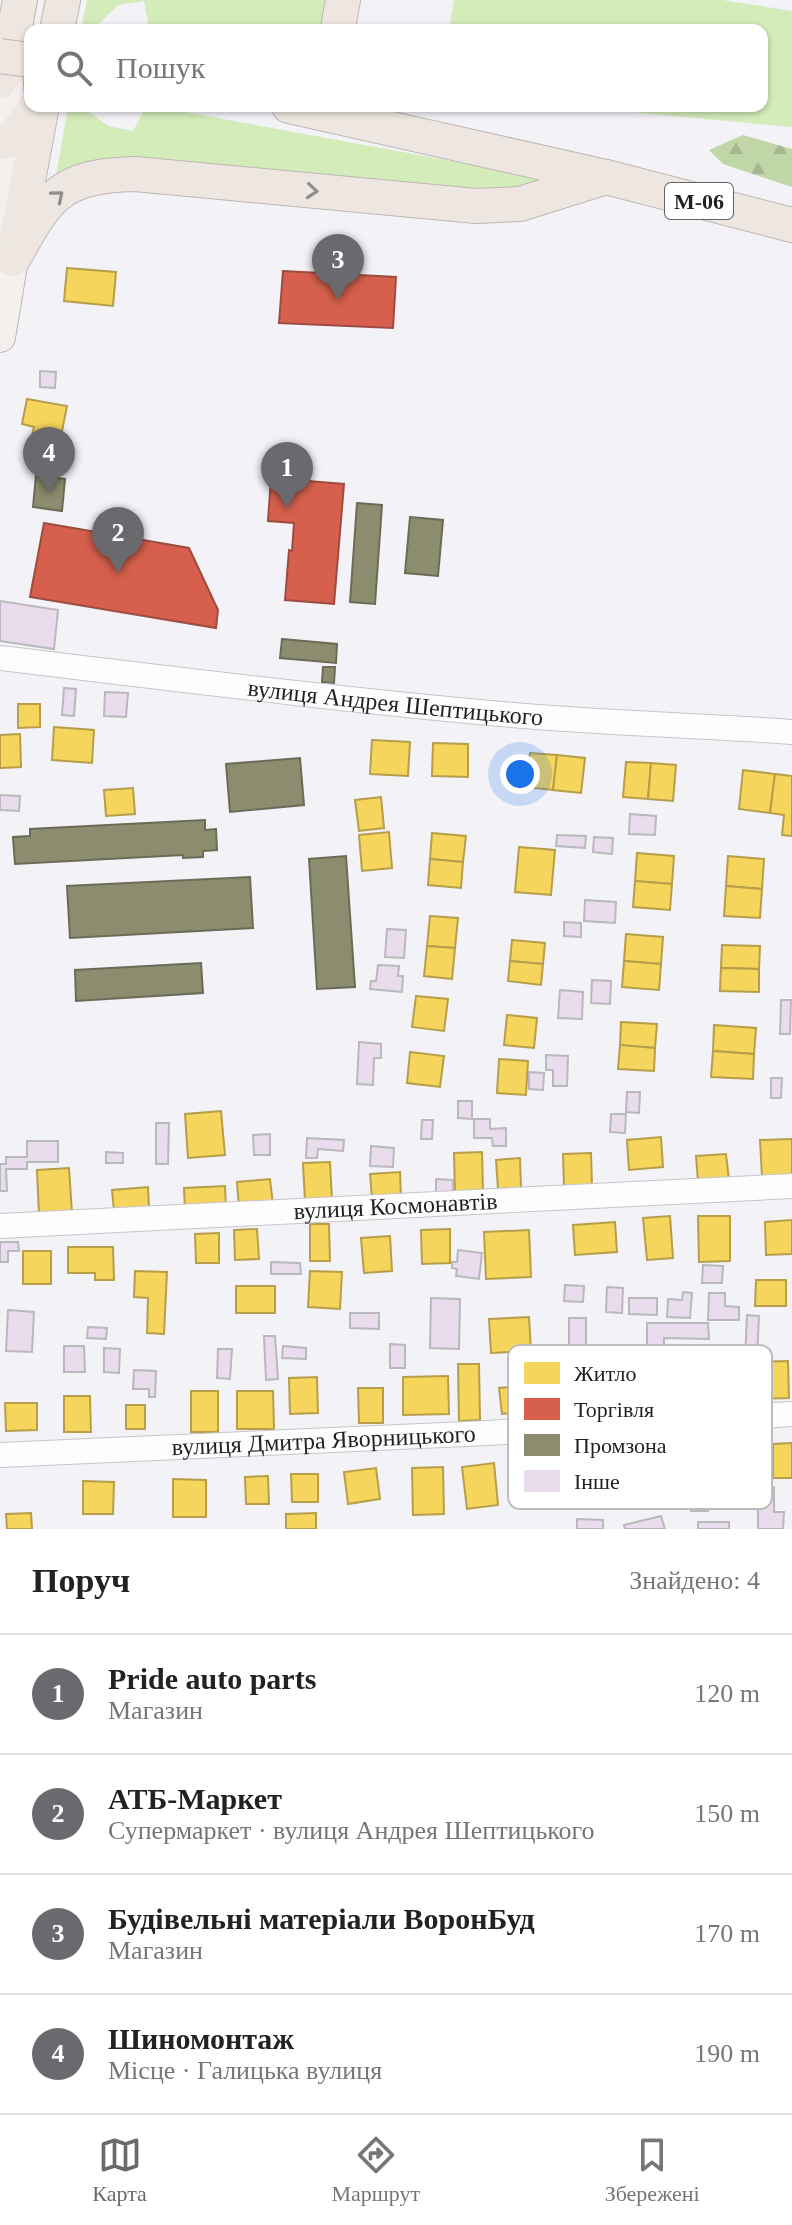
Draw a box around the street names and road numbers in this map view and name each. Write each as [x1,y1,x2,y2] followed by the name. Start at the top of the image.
[665,183,733,219] road number: М-06
[246,675,544,730] street label: вулиця Андрея Шептицького
[293,1188,498,1224] street label: вулиця Космонавтів
[171,1421,476,1460] street label: вулиця Дмитра Яворницького

